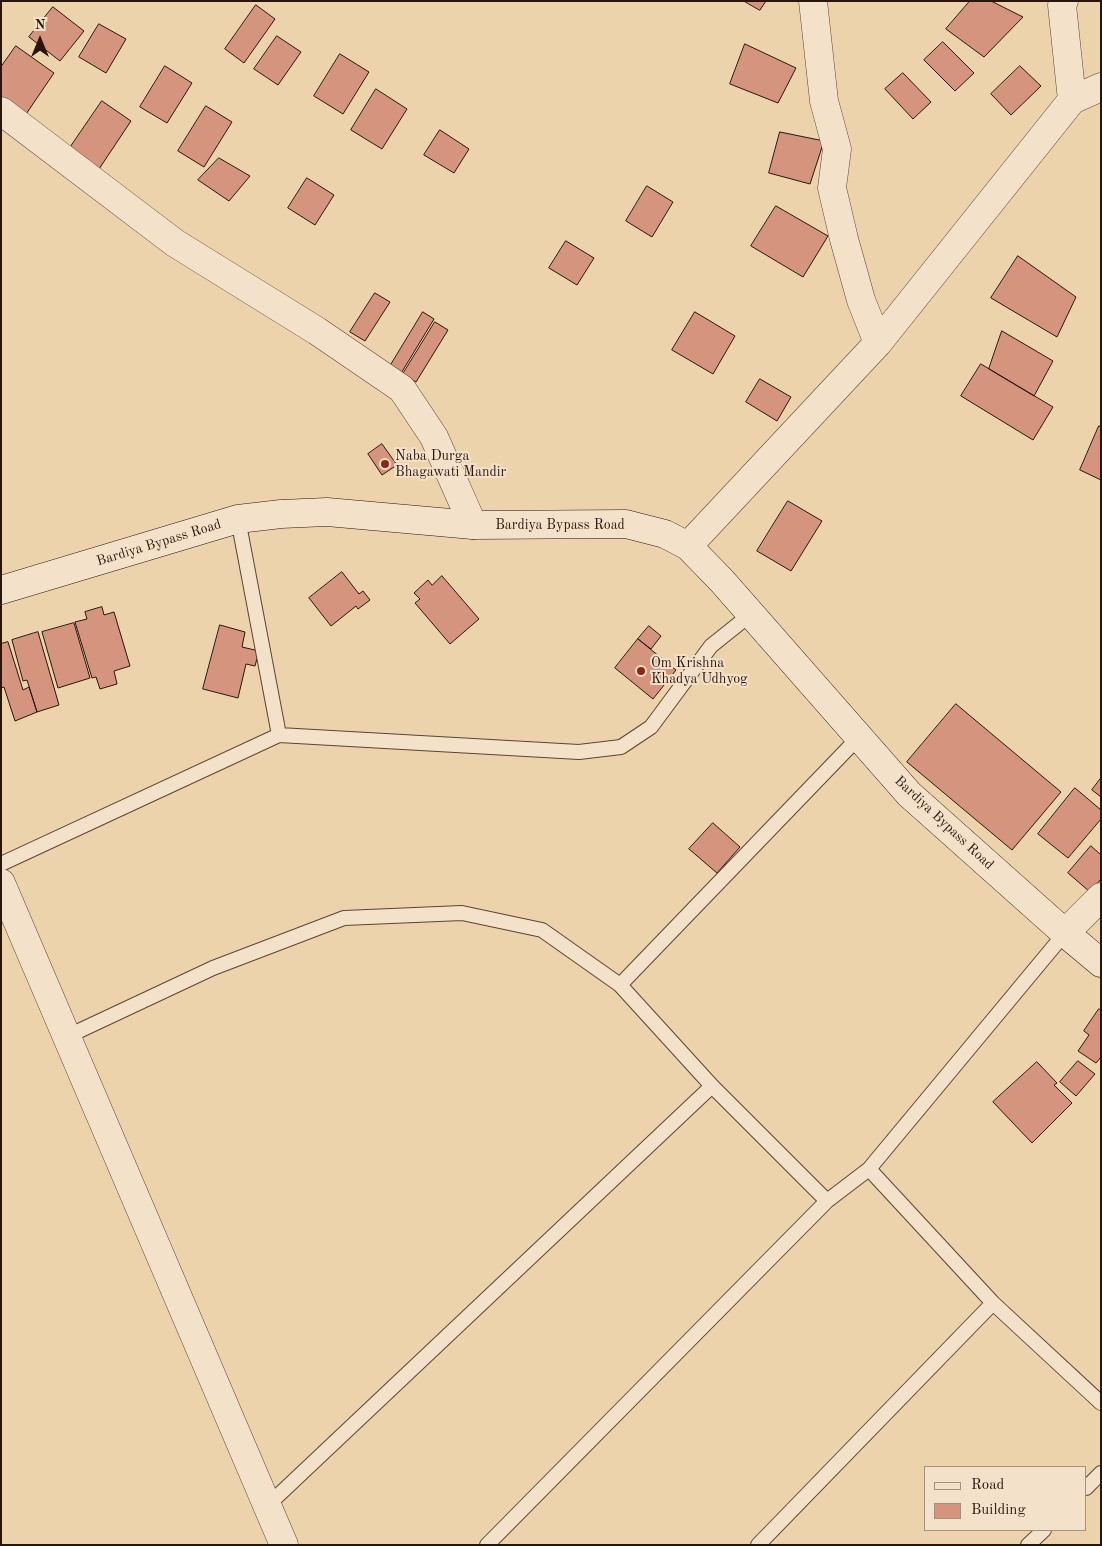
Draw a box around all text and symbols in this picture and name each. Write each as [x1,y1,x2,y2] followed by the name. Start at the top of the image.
[15,15,65,65] north arrow
[35,18,45,32] text: N
[395,448,506,481] place label: Naba Durga Bhagawati Mandir
[379,458,391,470] marker: Naba Durga Bhagawati Mandir
[95,516,223,570] street label: Bardiya Bypass Road
[495,517,625,533] street label: Bardiya Bypass Road
[651,655,748,688] place label: Om Krishna Khadya Udhyog
[635,665,647,677] marker: Om Krishna Khadya Udhyog
[891,773,997,873] street label: Bardiya Bypass Road
[924,1466,1087,1531] legend
[971,1478,1004,1493] text: Road
[971,1503,1026,1518] text: Building

